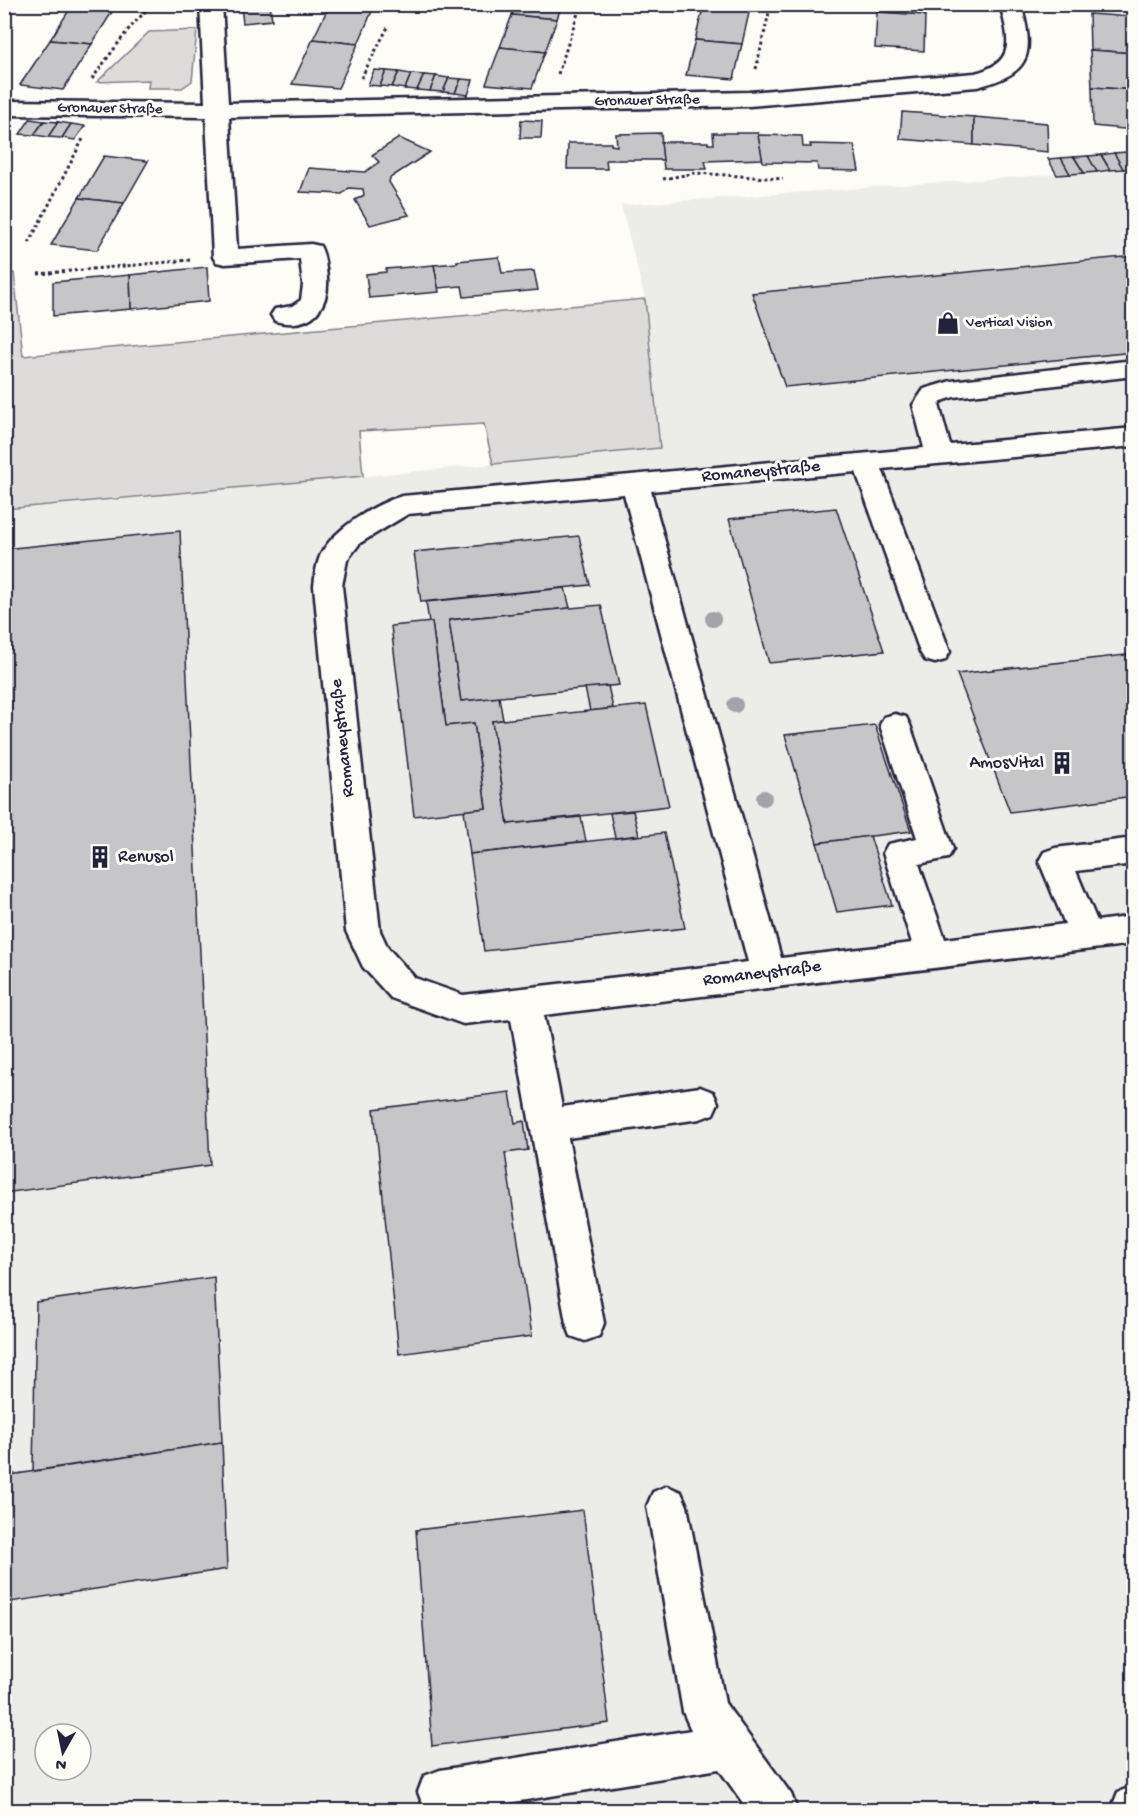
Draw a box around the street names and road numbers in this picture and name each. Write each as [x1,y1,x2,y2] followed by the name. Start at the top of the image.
[594,91,700,111] street label: Gronauer Straße
[57,99,163,119] street label: Gronauer Straße
[701,456,822,488] street label: Romaneystraße
[326,677,360,798] street label: Romaneystraße
[702,956,823,992] street label: Romaneystraße

